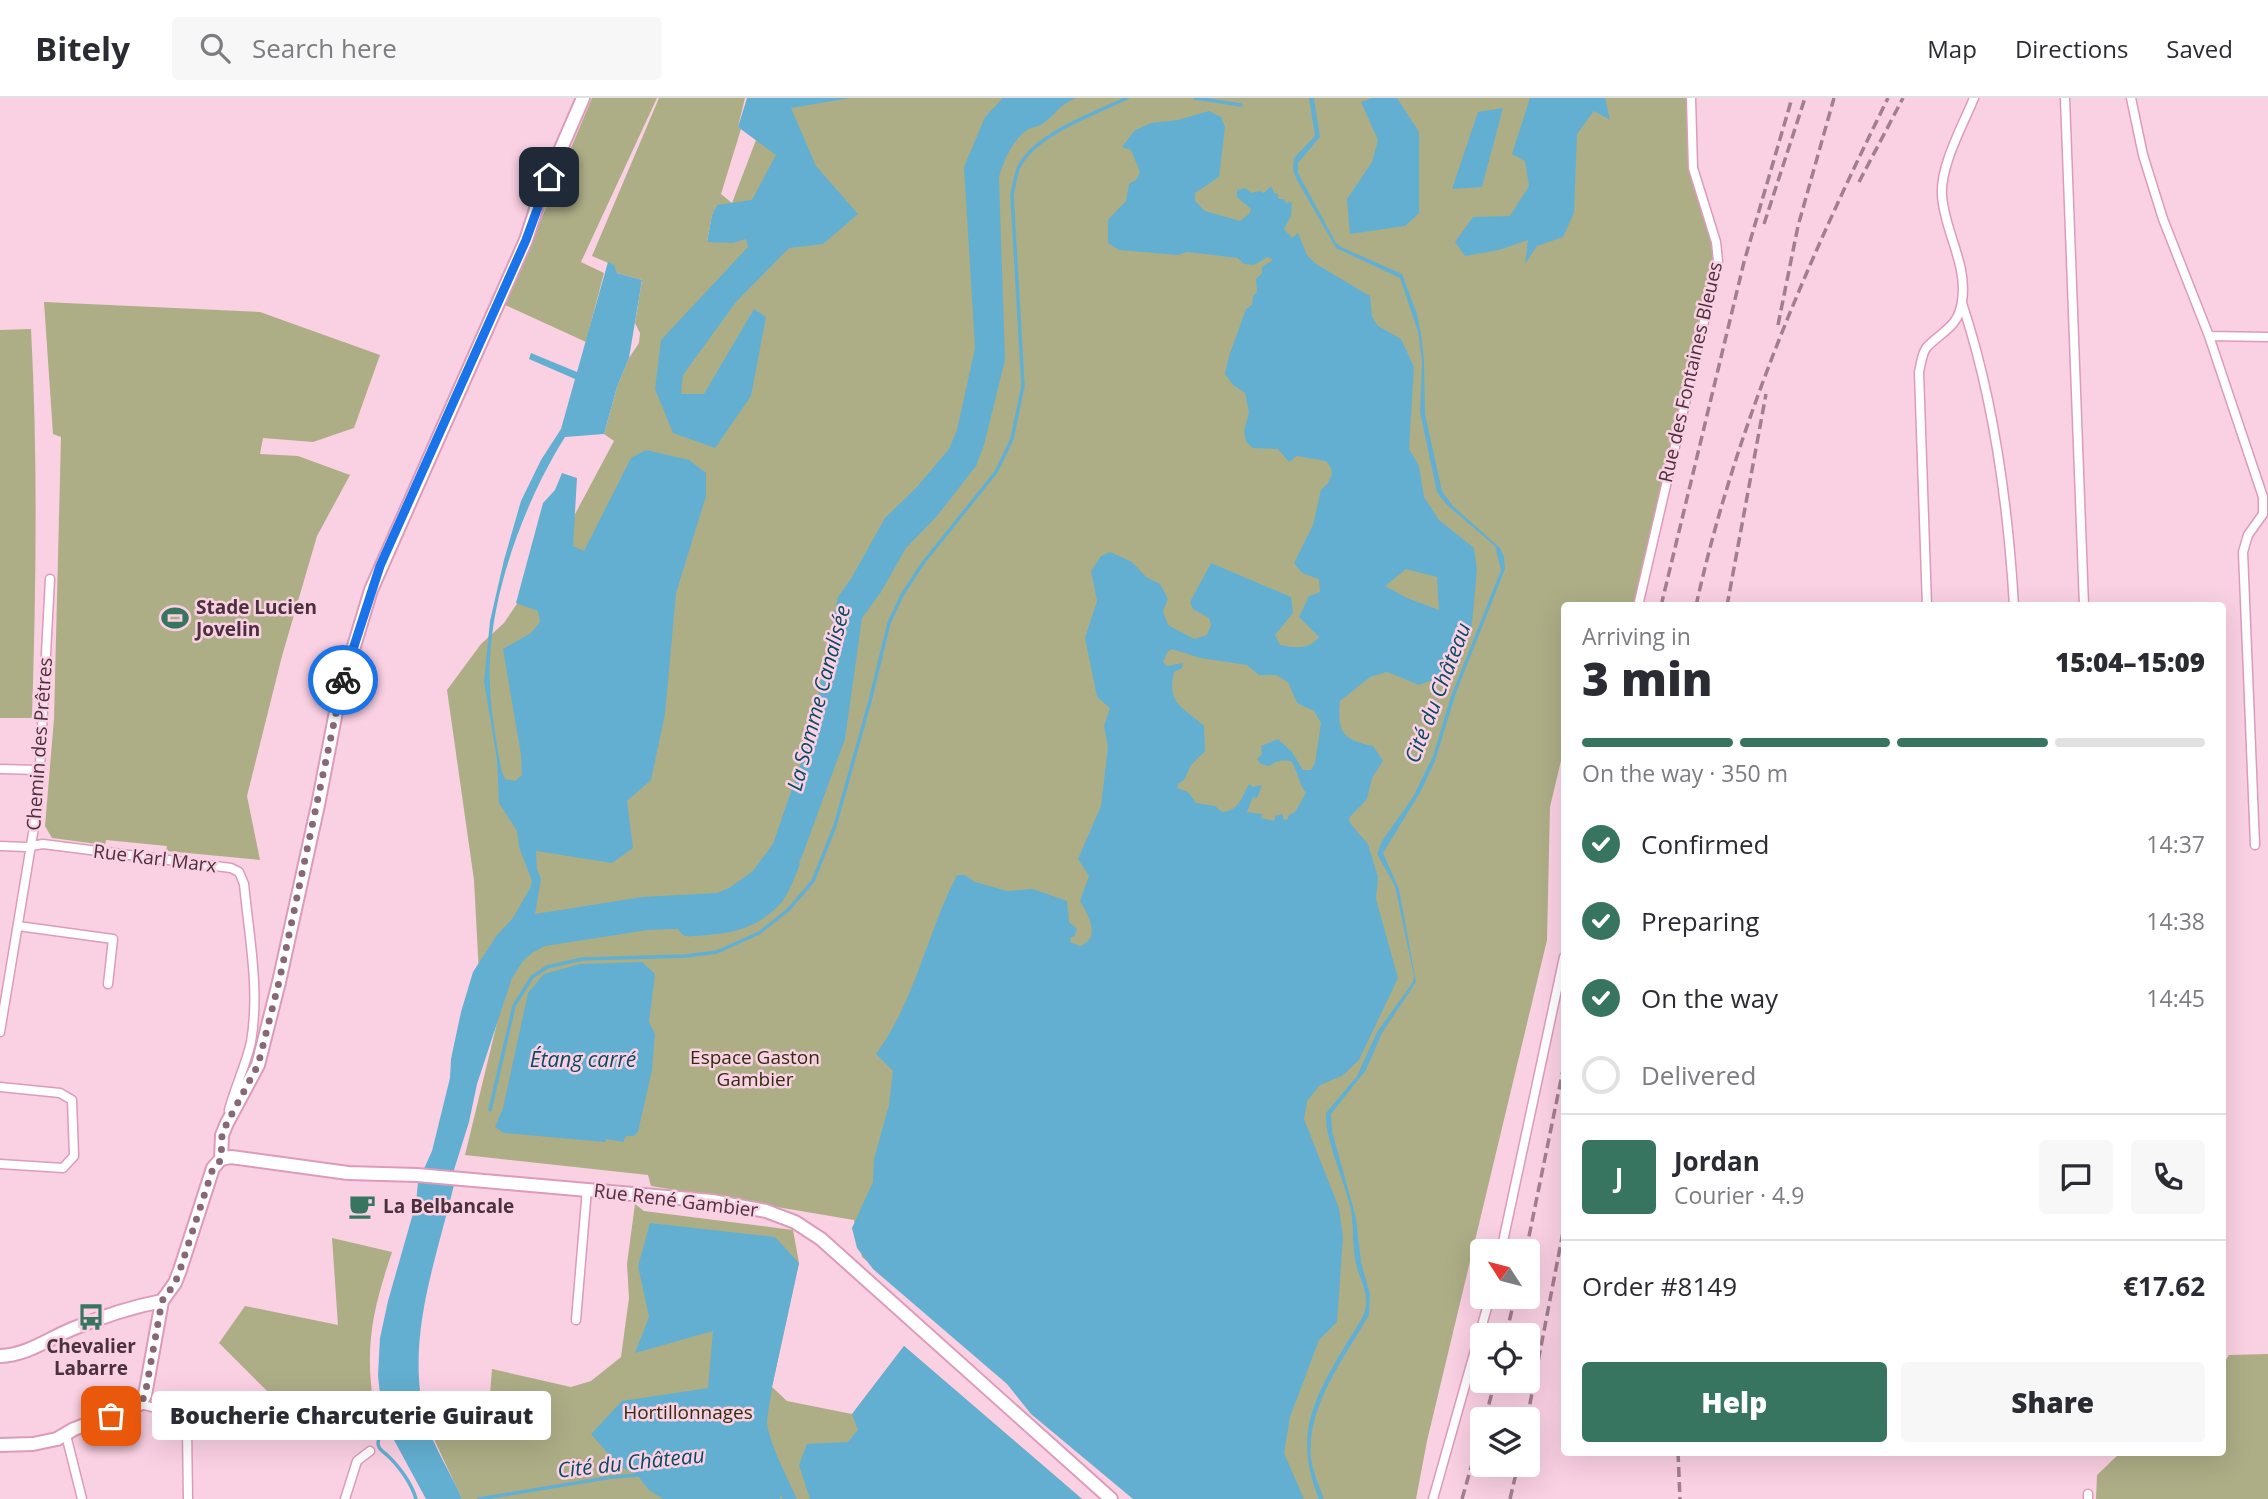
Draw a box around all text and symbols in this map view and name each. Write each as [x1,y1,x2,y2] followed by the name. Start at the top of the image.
[172,17,662,80] search box
[35,26,130,71] text: Bitely
[196,29,234,67] icon: search
[252,30,397,66] text: Search here
[1927,32,1977,65] text: Map
[2015,32,2128,65] text: Directions
[2166,32,2233,65] text: Saved
[519,147,579,207] pin
[530,158,568,196] icon: home
[1652,259,1728,485] street label: Rue des Fontaines Bleues
[194,594,317,642] place label: Stade Lucien Jovelin
[780,602,856,794] water label: La Somme Canalisée
[160,603,190,633] sports icon: Stade Lucien Jovelin
[1398,619,1477,767] water label: Cité du Château
[1582,620,1691,652] text: Arriving in
[2055,644,2205,680] text: 15:04–15:09
[308,645,378,715] courier
[1582,647,1713,709] text: 3 min
[20,656,58,832] street label: Chemin des Prêtres
[324,661,362,699] icon: bike
[1582,757,1788,789] text: On the way · 350 m
[1582,825,1620,863] icon: check
[1641,826,1769,862] text: Confirmed
[2146,828,2205,860] text: 14:37
[92,838,218,878] street label: Rue Karl Marx
[1582,902,1620,940] icon: check
[1641,903,1759,939] text: Preparing
[2146,905,2205,937] text: 14:38
[1582,979,1620,1017] icon: check
[1641,980,1778,1016] text: On the way
[2146,982,2205,1014] text: 14:45
[690,1044,820,1092] park label: Espace Gaston Gambier
[530,1045,637,1073] water label: Étang carré
[1641,1057,1756,1093] text: Delivered
[2039,1140,2113,1214] button: chat
[2131,1140,2205,1214] button: phone
[1674,1143,1760,1179] text: Jordan
[1615,1159,1623,1195] text: J
[592,1177,760,1223] street label: Rue René Gambier
[1674,1179,1804,1211] text: Courier · 4.9
[347,1191,377,1221] cafe icon: La Belbancale
[383,1193,514,1219] place label: La Belbancale
[1470,1239,1540,1309] north arrow
[1470,1239,1540,1477] map controls
[1582,1268,1737,1304] text: Order #8149
[2123,1268,2205,1304] text: €17.62
[76,1302,106,1332] bus stop icon: Chevalier Labarre
[1470,1323,1540,1393] button: locate
[46,1333,136,1381] place label: Chevalier Labarre
[1582,1362,1887,1442] button: Help
[1901,1362,2205,1442] button: Share
[81,1386,141,1446] pin
[153,1392,552,1440] callout: Boucherie Charcuterie Guiraut
[92,1397,130,1435] icon: bag
[170,1399,533,1431] text: Boucherie Charcuterie Guiraut
[623,1399,753,1425] park label: Hortillonnages
[1470,1407,1540,1477] button: layers
[556,1440,706,1484] water label: Cité du Château

